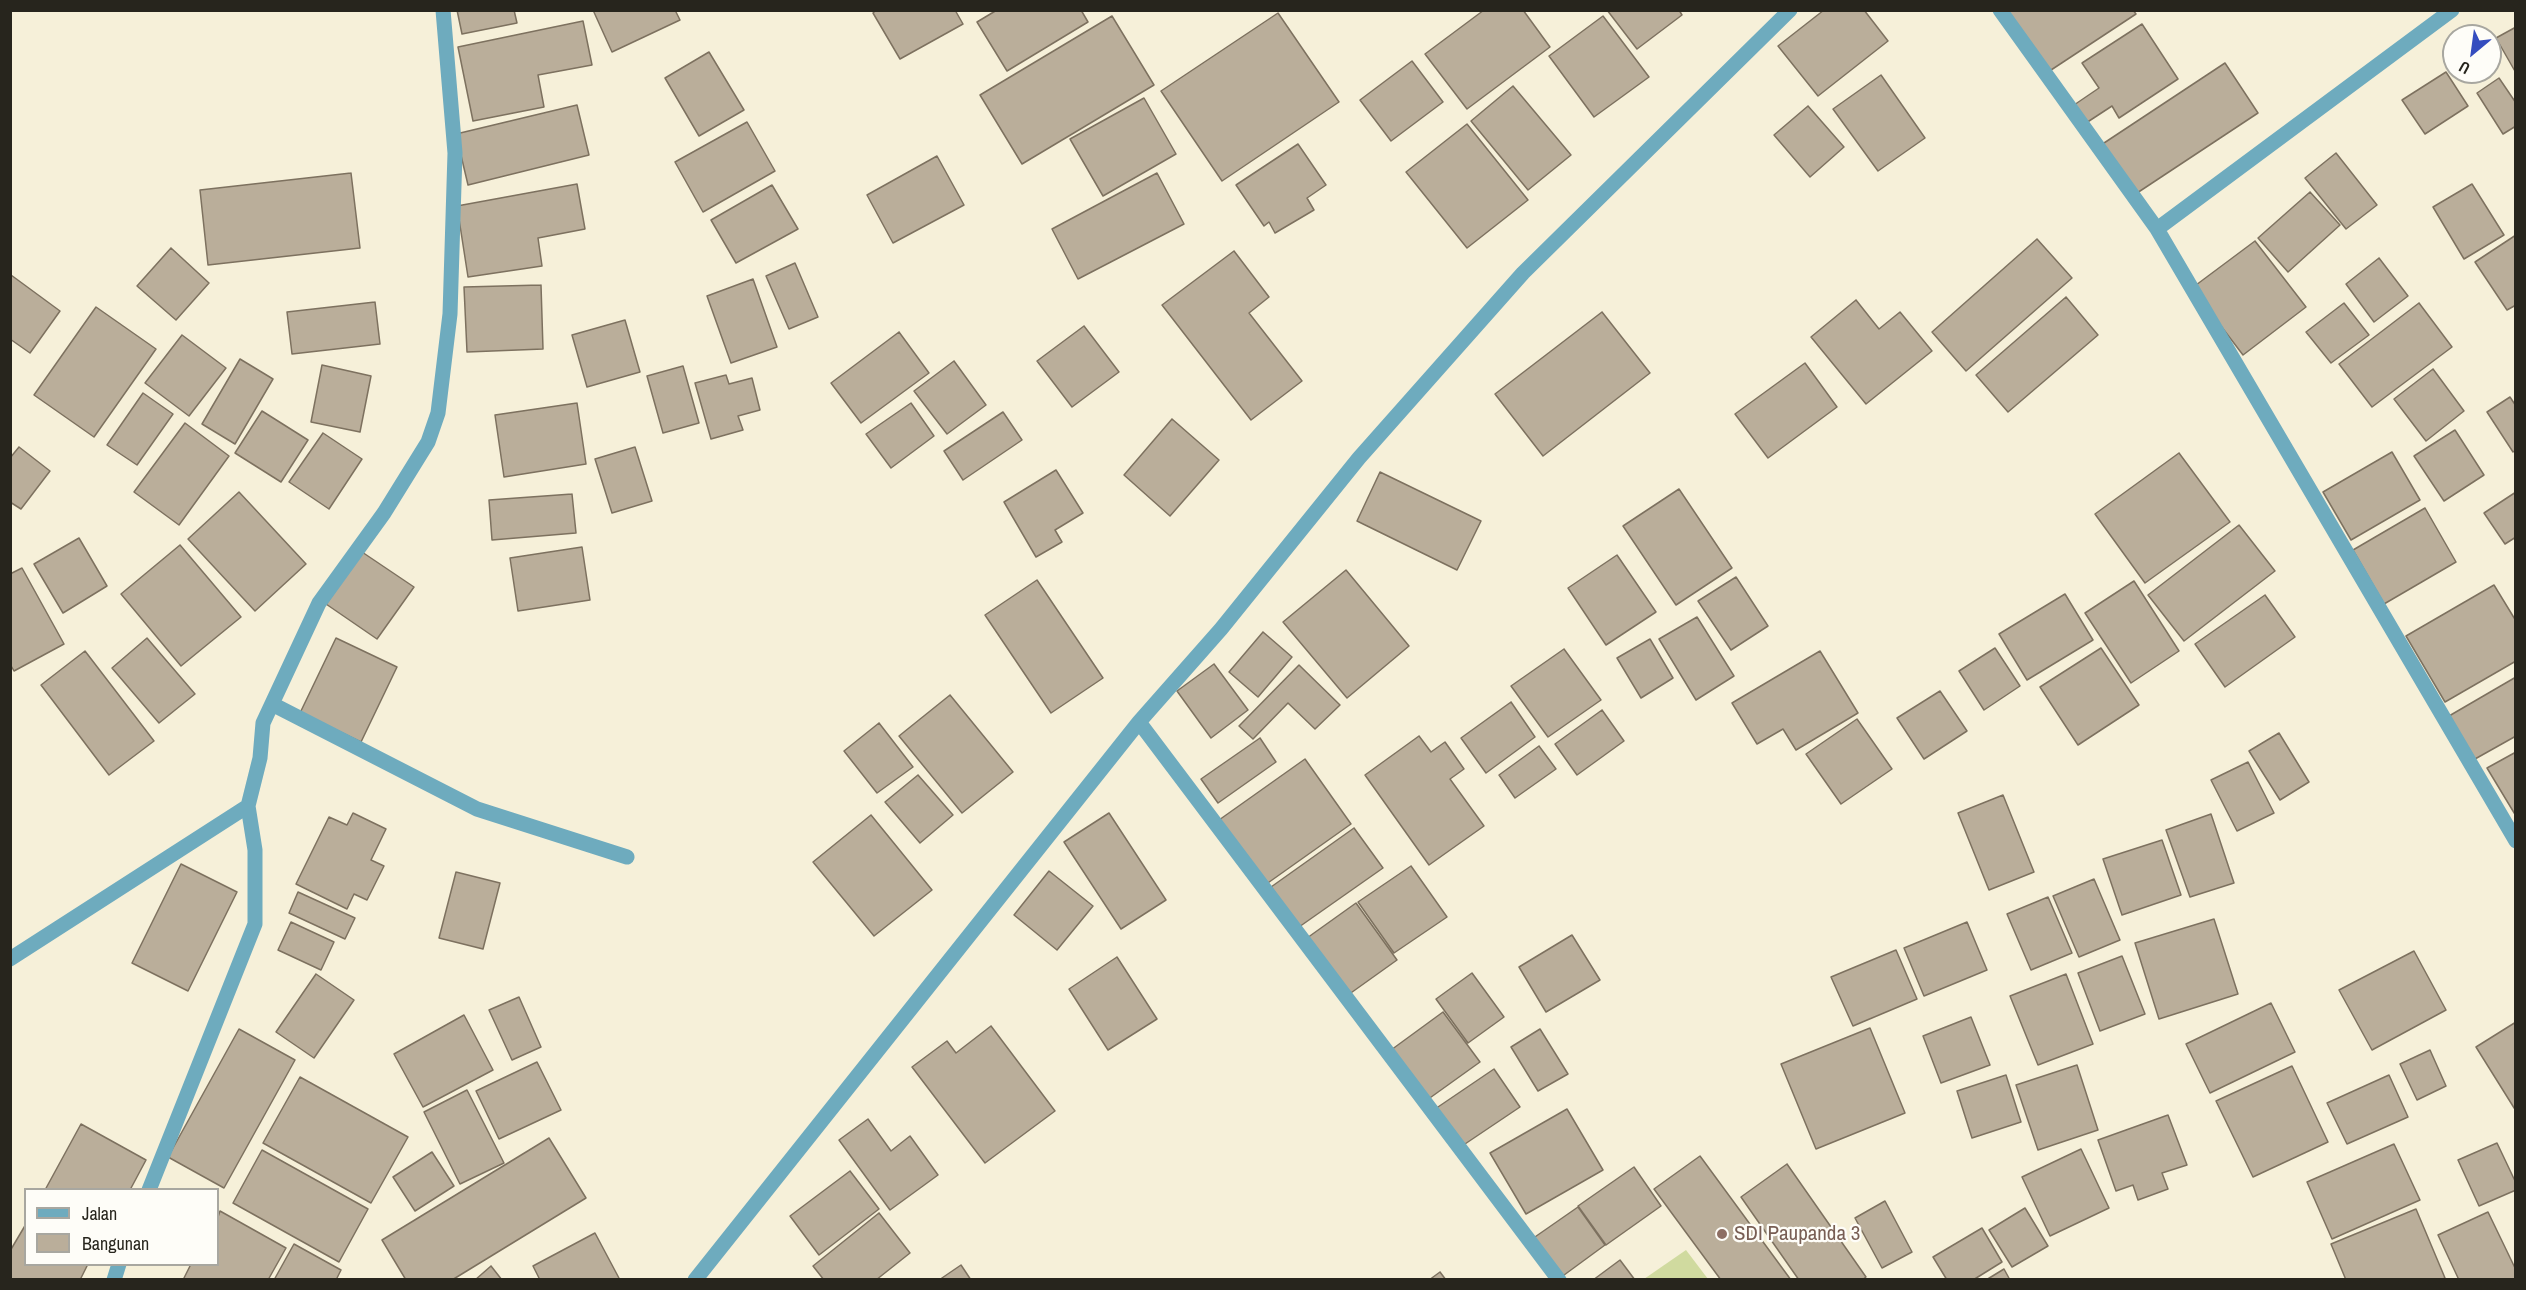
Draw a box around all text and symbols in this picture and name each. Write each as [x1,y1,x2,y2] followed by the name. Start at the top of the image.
[2442,24,2502,84] north arrow
[2455,56,2474,80] text: U
[24,1188,219,1266] legend
[82,1201,117,1226] text: Jalan
[1734,1221,1860,1247] place label: SDI Paupanda 3
[1715,1227,1729,1241] marker: SDI Paupanda 3
[82,1231,149,1256] text: Bangunan

